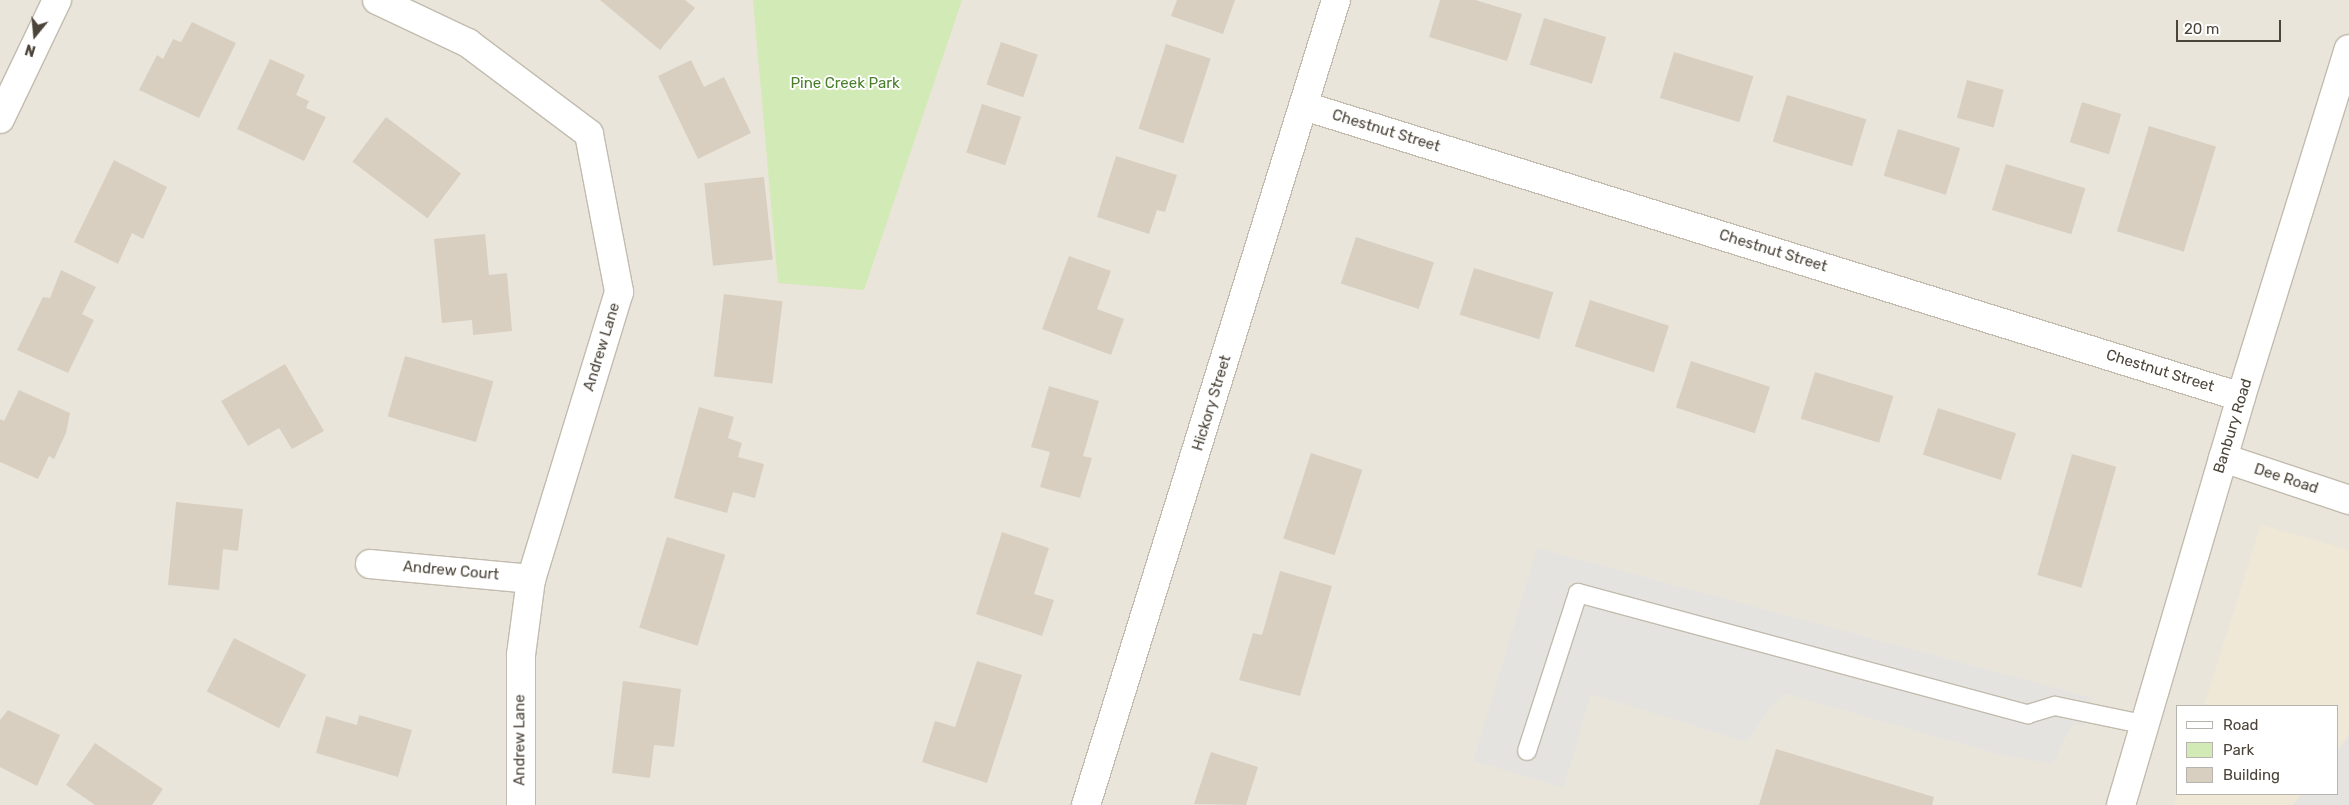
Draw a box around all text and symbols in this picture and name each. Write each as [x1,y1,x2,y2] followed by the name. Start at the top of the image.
[10,10,60,60] north arrow
[2179,10,2284,42] scale bar
[2184,20,2219,38] text: 20 m
[23,40,38,59] text: N
[790,75,900,93] park label: Pine Creek Park
[1330,106,1442,156] street label: Chestnut Street
[1717,226,1829,276] street label: Chestnut Street
[580,301,624,393] street label: Andrew Lane
[2104,346,2216,396] street label: Chestnut Street
[1189,353,1235,453] street label: Hickory Street
[2210,376,2256,476] street label: Banbury Road
[2252,460,2320,498] street label: Dee Road
[402,558,500,584] street label: Andrew Court
[511,694,529,786] street label: Andrew Lane
[2176,705,2339,795] legend
[2223,716,2259,734] text: Road
[2223,741,2254,759] text: Park
[2223,766,2280,784] text: Building

